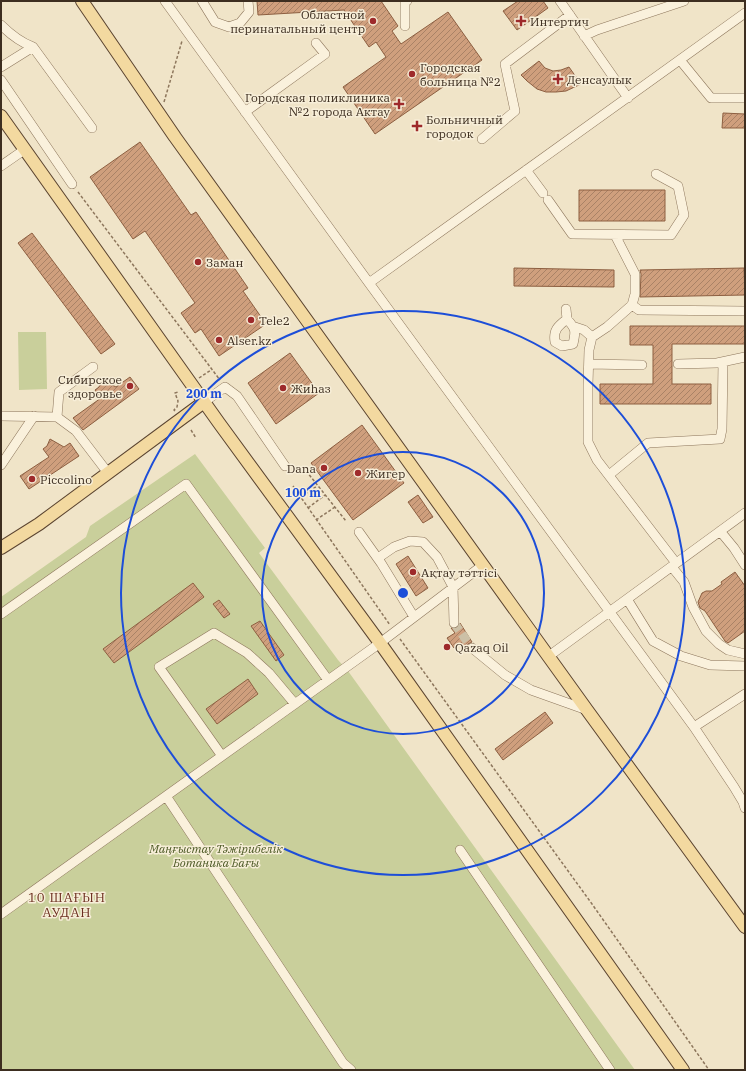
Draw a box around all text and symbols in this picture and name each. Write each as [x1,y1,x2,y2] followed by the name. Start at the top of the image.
[230,7,365,36] place label: Областной перинатальный центр
[530,14,589,29] place label: Интертич
[515,15,527,27] marker: Интертич
[368,16,378,26] marker: Областной перинатальный центр
[420,60,501,89] place label: Городская больница №2
[407,69,417,79] marker: Городская больница №2
[567,72,632,87] place label: Денсаулык
[552,73,564,85] marker: Денсаулык
[245,90,391,119] place label: Городская поликлиника №2 города Актау
[393,98,405,110] marker: Городская поликлиника №2 города Актау
[426,112,503,141] place label: Больничный городок
[411,120,423,132] marker: Больничный городок
[206,255,243,270] place label: Заман
[193,257,203,267] marker: Заман
[259,313,290,328] place label: Tele2
[246,315,256,325] marker: Tele2
[227,333,271,348] place label: Alser.kz
[214,335,224,345] marker: Alser.kz
[58,372,122,401] place label: Сибирское здоровье
[125,381,135,391] marker: Сибирское здоровье
[291,381,331,396] place label: Жиhаз
[278,383,288,393] marker: Жиhаз
[186,386,222,401] text: 200 m
[287,461,316,476] place label: Dana
[319,463,329,473] marker: Dana
[366,466,405,481] place label: Жигер
[353,468,363,478] marker: Жигер
[40,472,92,487] place label: Piccolino
[27,474,37,484] marker: Piccolino
[285,485,321,500] text: 100 m
[421,565,498,580] place label: Ақтау тәттісі
[408,567,418,577] marker: Ақтау тәттісі
[396,586,410,600] centre of rings
[455,640,509,655] place label: Qazaq Oil
[442,642,452,652] marker: Qazaq Oil
[148,841,283,870] park label: Маңғыстау Тәжірибелік Ботаника Бағы
[28,889,106,921] district label: 10 ШАҒЫН АУДАН

